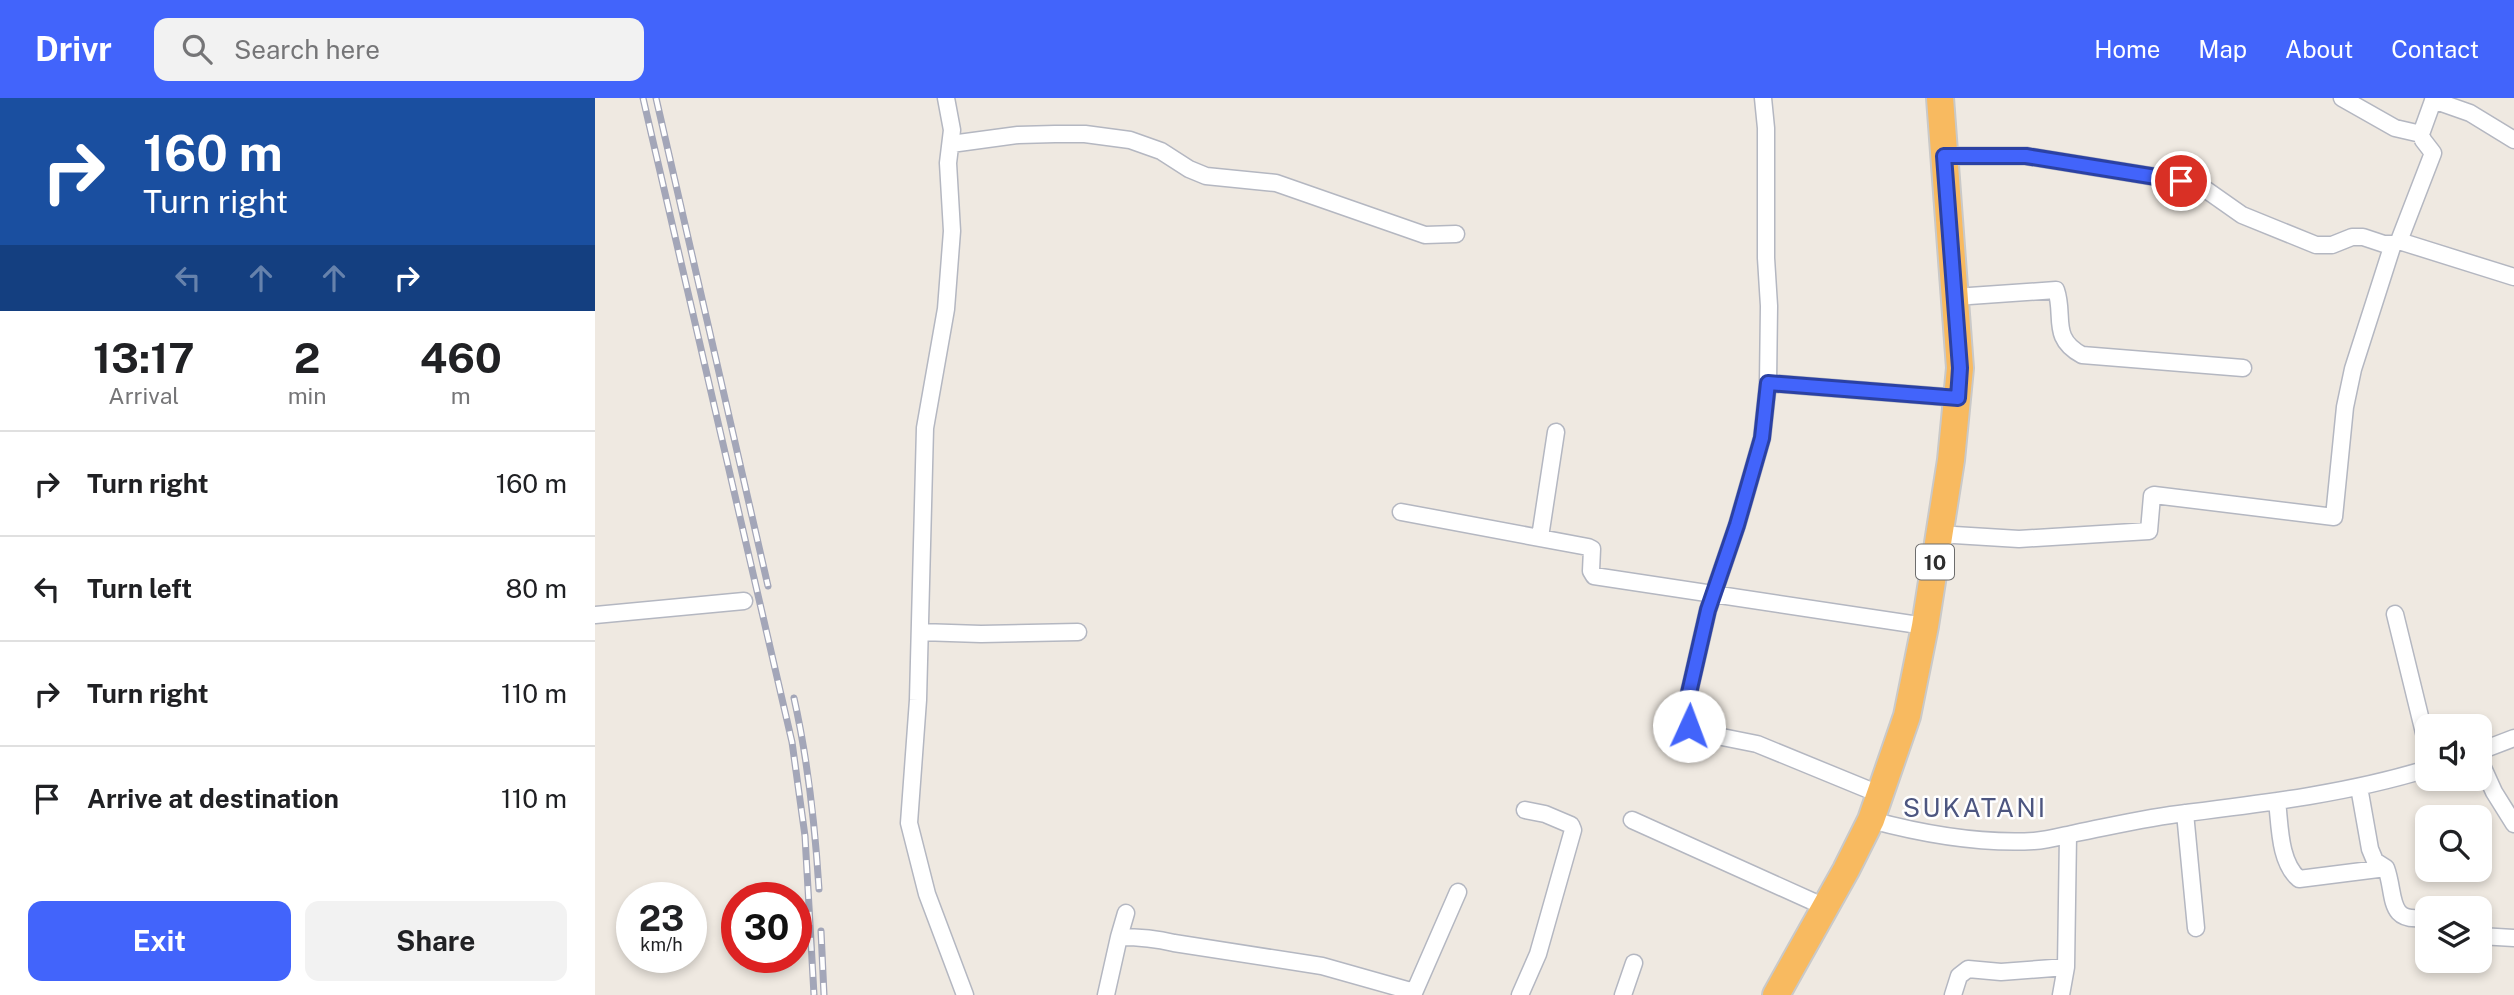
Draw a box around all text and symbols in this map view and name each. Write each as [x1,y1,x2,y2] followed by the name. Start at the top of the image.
[154,18,644,81] search box
[35,30,112,68] text: Drivr
[178,30,216,68] icon: search
[234,34,380,65] text: Search here
[2094,35,2160,63] text: Home
[2198,35,2247,63] text: Map
[2285,35,2353,63] text: About
[2391,35,2479,63] text: Contact
[143,124,283,182] text: 160 m
[28,126,119,217] icon: right
[2151,151,2211,211] pin
[2162,162,2200,200] icon: arrive
[143,183,288,220] text: Turn right
[169,259,207,297] icon: left
[242,259,280,297] icon: ahead
[315,259,353,297] icon: ahead
[388,259,426,297] icon: right
[93,333,195,382] text: 13:17
[294,333,320,382] text: 2
[420,333,502,382] text: 460
[108,382,179,409] text: Arrival
[288,382,327,409] text: min
[451,382,471,409] text: m
[28,465,66,503] icon: right
[87,468,209,499] text: Turn right
[496,468,567,499] text: 160 m
[1916,545,1954,580] road number: 10
[28,570,66,608] icon: left
[87,573,192,604] text: Turn left
[506,573,567,604] text: 80 m
[28,675,66,713] icon: right
[87,678,209,709] text: Turn right
[501,678,567,709] text: 110 m
[1652,689,1726,763] position arrow
[2415,714,2492,973] map controls
[2415,714,2492,791] button: sound
[28,780,66,818] icon: arrive
[87,783,339,814] text: Arrive at destination
[501,783,567,814] text: 110 m
[1903,792,2047,823] district label: SUKATANI
[2415,805,2492,882] button: search
[721,882,812,973] speed limit sign: 30
[2415,896,2492,973] button: layers
[639,898,684,939] text: 23
[28,901,291,981] button: Exit
[305,901,567,981] button: Share
[640,934,683,955] text: km/h

